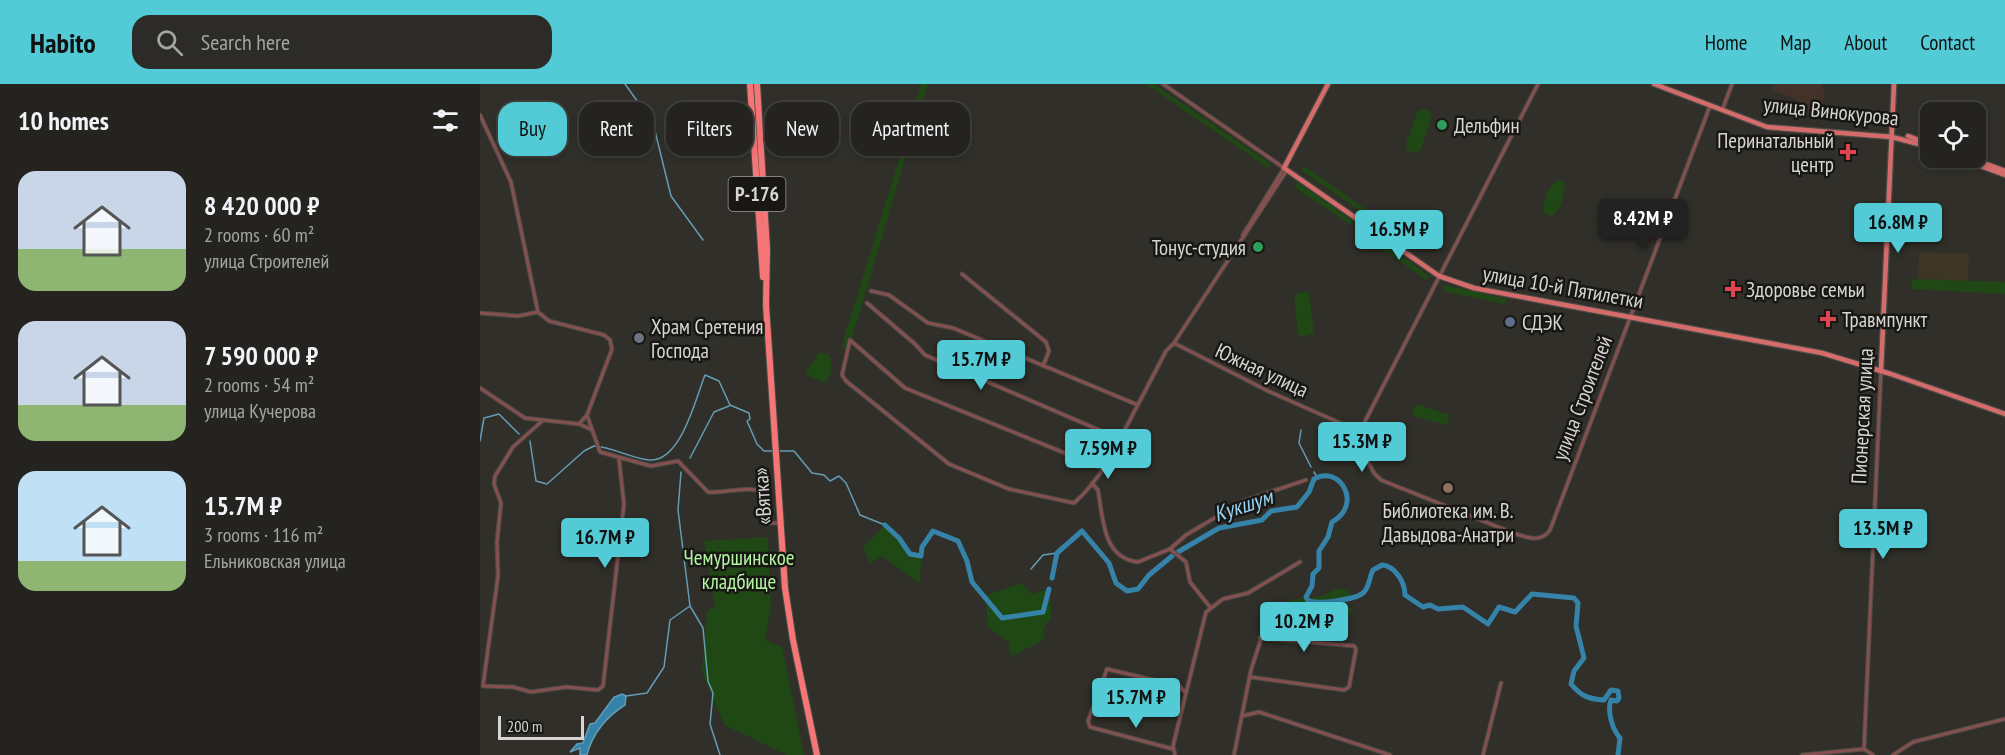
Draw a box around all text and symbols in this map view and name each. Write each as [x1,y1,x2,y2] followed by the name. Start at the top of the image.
[132,15,552,69] search box
[30,24,96,61] text: Habito
[153,26,186,59] icon: search
[201,28,290,56] text: Search here
[1705,29,1747,56] text: Home
[1780,29,1811,56] text: Map
[1844,29,1887,56] text: About
[1920,29,1975,56] text: Contact
[1762,90,1900,132] street label: улица Винокурова
[498,102,567,156] chip: Buy
[579,102,654,156] chip: Rent
[666,102,753,156] chip: Filters
[765,102,839,156] chip: New
[851,102,970,156] chip: Apartment
[1920,102,1986,168] map controls
[1920,102,1986,168] button: locate
[18,104,109,137] text: 10 homes
[429,104,462,137] icon: filters
[1454,112,1520,139] place label: Дельфин
[1435,118,1449,132] marker: Дельфин
[1717,127,1834,178] place label: Перинатальный центр
[1839,143,1857,161] marker: Перинатальный центр
[728,177,786,211] road number: Р-176
[204,189,319,222] text: 8 420 000 ₽
[66,195,138,267] icon: home
[1588,199,1698,250] pin: 8.42M ₽
[1843,203,1953,254] pin: 16.8M ₽
[1613,205,1673,231] text: 8.42M ₽
[1868,209,1928,235] text: 16.8M ₽
[1344,210,1454,261] pin: 16.5M ₽
[1369,216,1429,242] text: 16.5M ₽
[204,222,314,248] text: 2 rooms · 60 m²
[1152,234,1246,261] place label: Тонус-студия
[1251,240,1265,254] marker: Тонус-студия
[204,248,329,274] text: улица Строителей
[1481,260,1645,314] street label: улица 10-й Пятилетки
[1746,276,1865,303] place label: Здоровье семьи
[1724,280,1742,298] marker: Здоровье семьи
[1842,306,1928,333] place label: Травмпункт
[1522,309,1563,336] place label: СДЭК
[1819,310,1837,328] marker: Травмпункт
[651,313,763,364] place label: Храм Сретения Господа
[1503,315,1517,329] marker: СДЭК
[632,331,646,345] marker: Храм Сретения Господа
[1546,332,1618,464] street label: улица Строителей
[1211,337,1313,403] street label: Южная улица
[204,339,318,372] text: 7 590 000 ₽
[926,340,1036,391] pin: 15.7M ₽
[66,345,138,417] icon: home
[951,346,1011,372] text: 15.7M ₽
[1845,347,1879,485] street label: Пионерская улица
[204,372,314,398] text: 2 rooms · 54 m²
[204,398,316,424] text: улица Кучерова
[1307,422,1417,473] pin: 15.3M ₽
[1332,428,1392,454] text: 15.3M ₽
[1053,429,1163,480] pin: 7.59M ₽
[1079,435,1137,461] text: 7.59M ₽
[747,466,777,526] street label: «Вятка»
[1441,481,1455,495] marker: Библиотека им. В. Давыдова-Анатри
[1210,482,1277,528] water label: Кукшум
[204,489,282,522] text: 15.7M ₽
[66,495,138,567] icon: home
[1382,497,1514,548] place label: Библиотека им. В. Давыдова-Анатри
[1828,509,1938,560] pin: 13.5M ₽
[1853,515,1913,541] text: 13.5M ₽
[550,518,660,569] pin: 16.7M ₽
[204,522,323,548] text: 3 rooms · 116 m²
[575,524,635,550] text: 16.7M ₽
[684,544,794,595] park label: Чемуршинское кладбище
[204,548,346,574] text: Ельниковская улица
[1249,602,1359,653] pin: 10.2M ₽
[1274,608,1334,634] text: 10.2M ₽
[1081,678,1191,729] pin: 15.7M ₽
[1106,684,1166,710] text: 15.7M ₽
[498,713,584,740] scale bar
[507,716,542,736] text: 200 m

